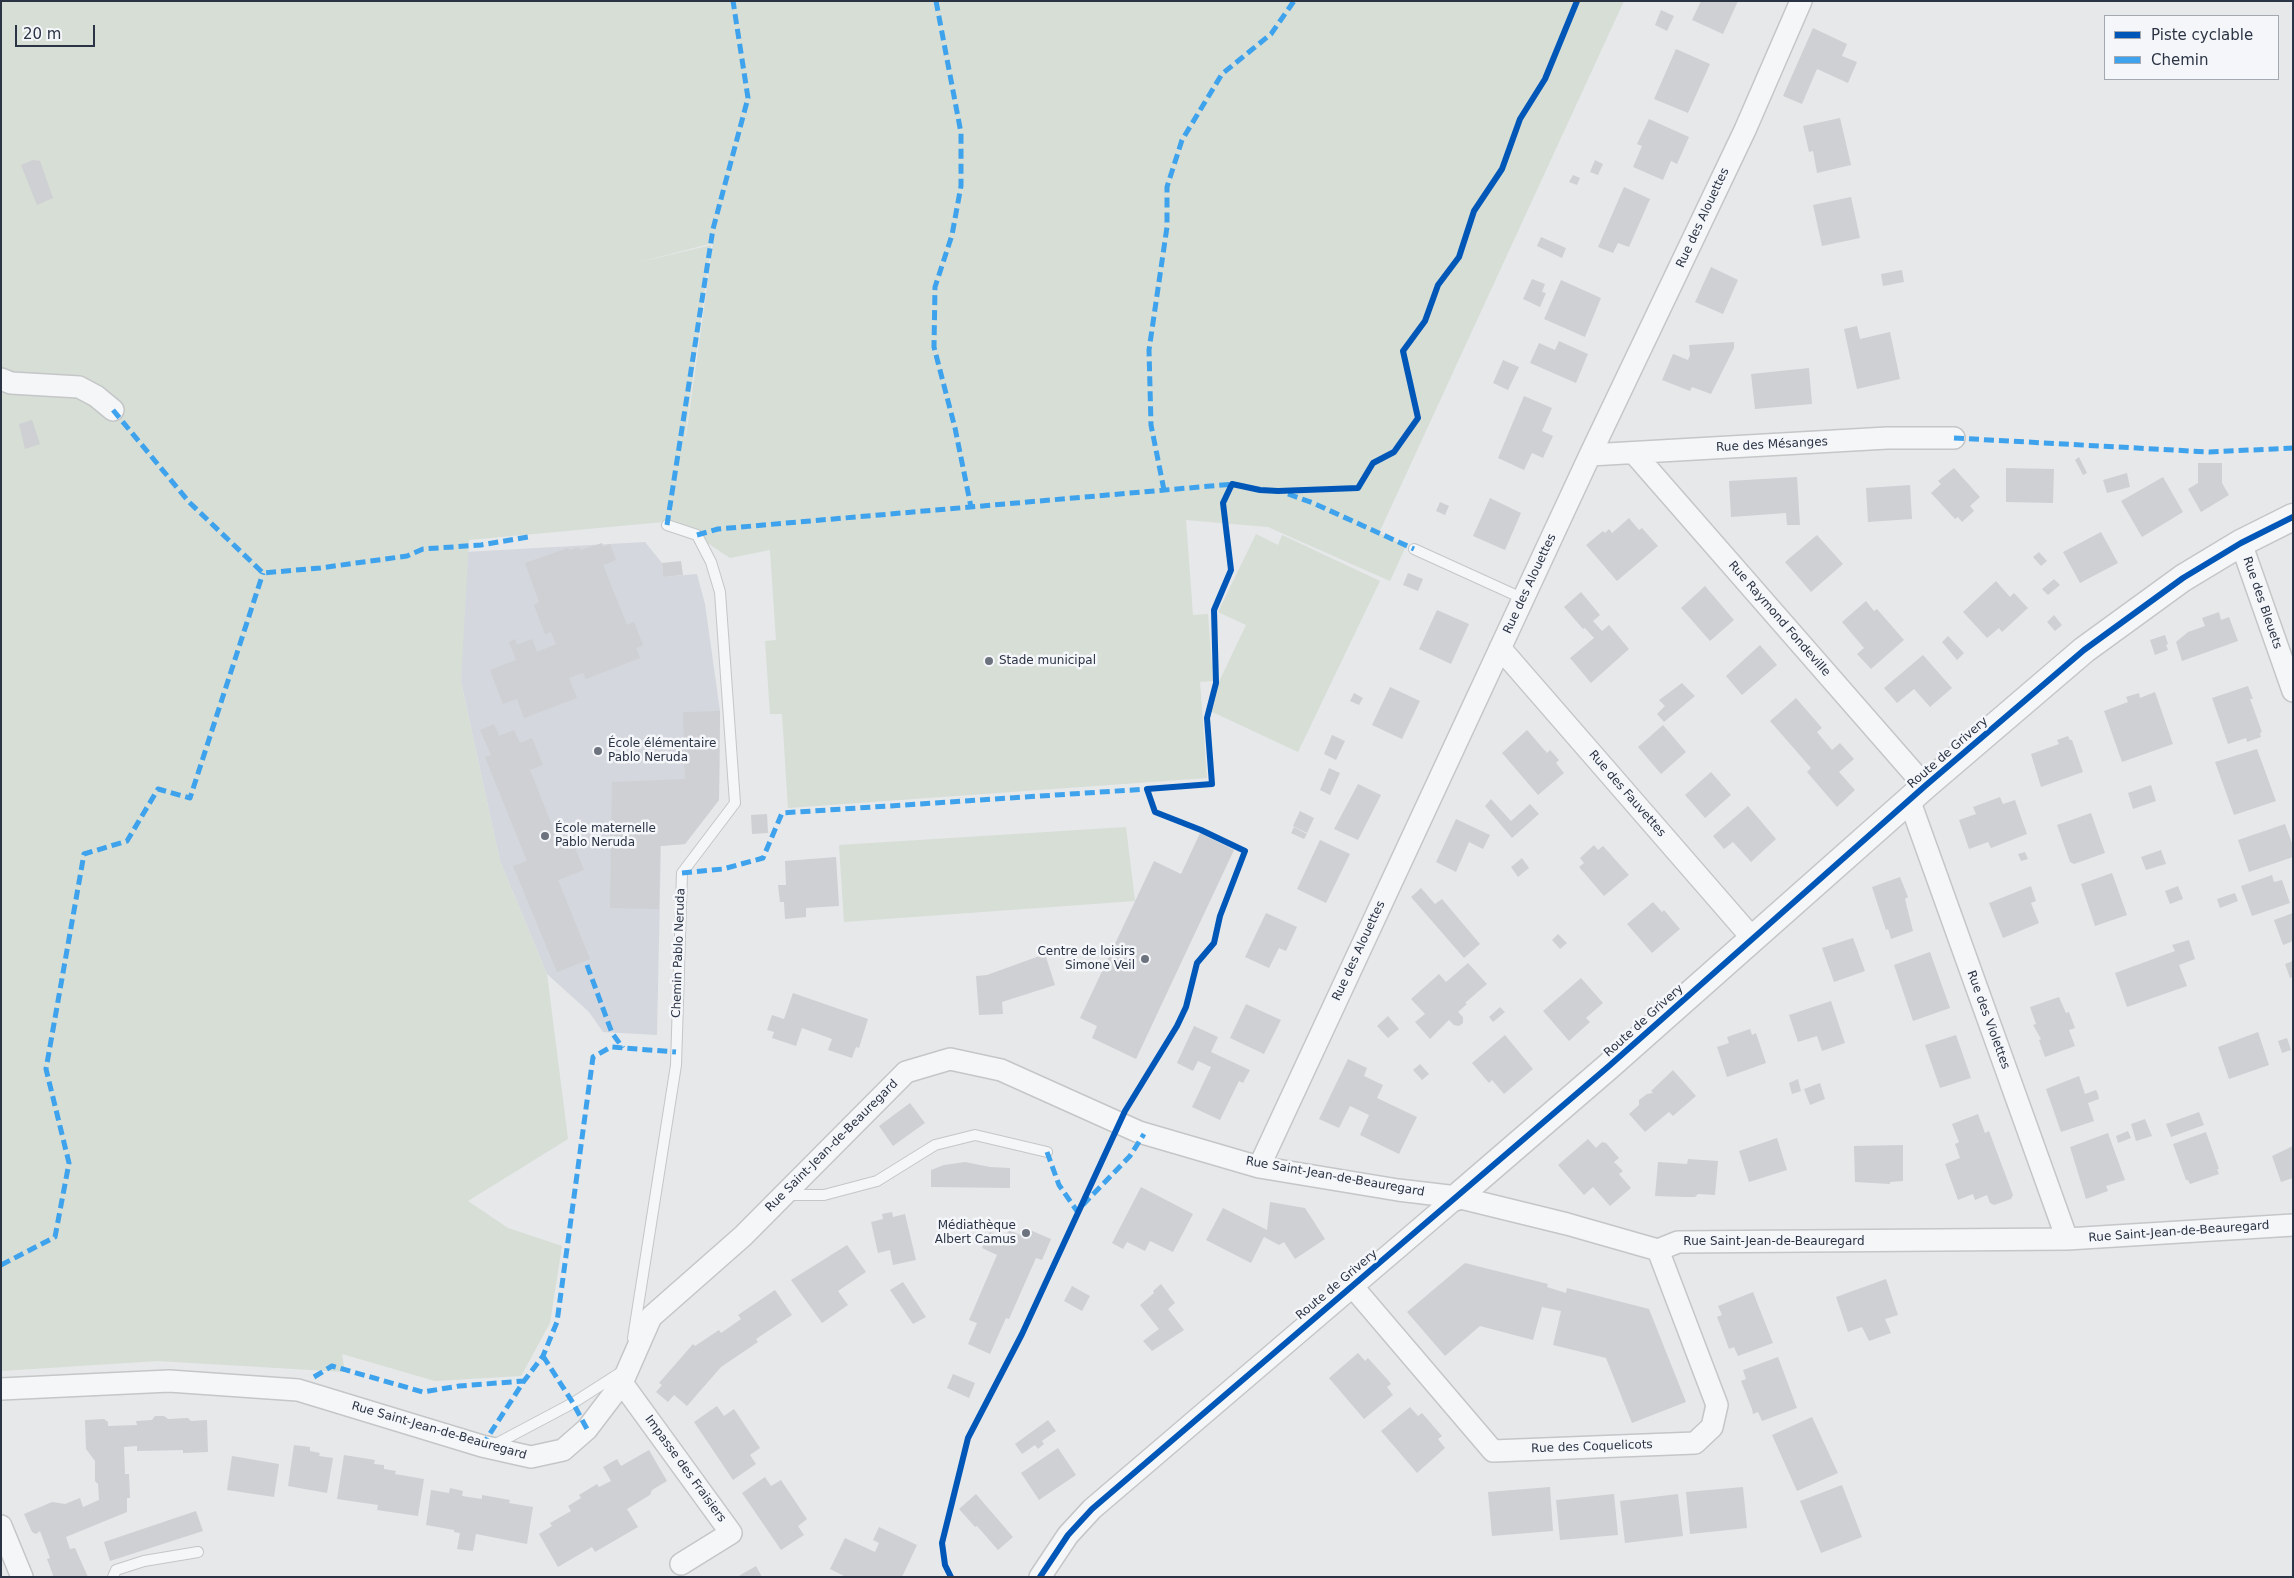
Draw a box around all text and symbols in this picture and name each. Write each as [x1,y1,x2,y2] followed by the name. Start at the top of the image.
[18,15,98,47] scale bar
[2104,15,2279,80] legend
[23,25,61,43] text: 20 m
[2151,26,2253,44] text: Piste cyclable
[2151,51,2209,69] text: Chemin
[1674,166,1732,270] street label: Rue des Alouettes
[1716,435,1828,455] street label: Rue des Mésanges
[1501,532,1559,636] street label: Rue des Alouettes
[2239,555,2285,651] street label: Rue des Bleuets
[1725,558,1833,680] street label: Rue Raymond Fondeville
[999,654,1096,668] place label: Stade municipal
[983,655,995,667] marker: Stade municipal
[1905,714,1991,792] street label: Route de Grivery
[608,737,716,765] place label: École élémentaire Pablo Neruda
[592,745,604,757] marker: École élémentaire Pablo Neruda
[1585,748,1669,840] street label: Rue des Fauvettes
[555,822,656,850] place label: École maternelle Pablo Neruda
[539,830,551,842] marker: École maternelle Pablo Neruda
[670,888,688,1018] street label: Chemin Pablo Neruda
[1330,899,1388,1003] street label: Rue des Alouettes
[1037,945,1135,973] place label: Centre de loisirs Simone Veil
[1139,953,1151,965] marker: Centre de loisirs Simone Veil
[1963,969,2013,1071] street label: Rue des Violettes
[1601,982,1687,1060] street label: Route de Grivery
[763,1077,901,1215] street label: Rue Saint-Jean-de-Beauregard
[1244,1154,1426,1200] street label: Rue Saint-Jean-de-Beauregard
[2088,1218,2270,1246] street label: Rue Saint-Jean-de-Beauregard
[935,1219,1016,1247] place label: Médiathèque Albert Camus
[1020,1227,1032,1239] marker: Médiathèque Albert Camus
[1683,1235,1865,1249] street label: Rue Saint-Jean-de-Beauregard
[1293,1247,1381,1323] street label: Route de Grivery
[350,1399,528,1463] street label: Rue Saint-Jean-de-Beauregard
[641,1413,729,1525] street label: Impasse des Fraisiers
[1531,1438,1653,1456] street label: Rue des Coquelicots

